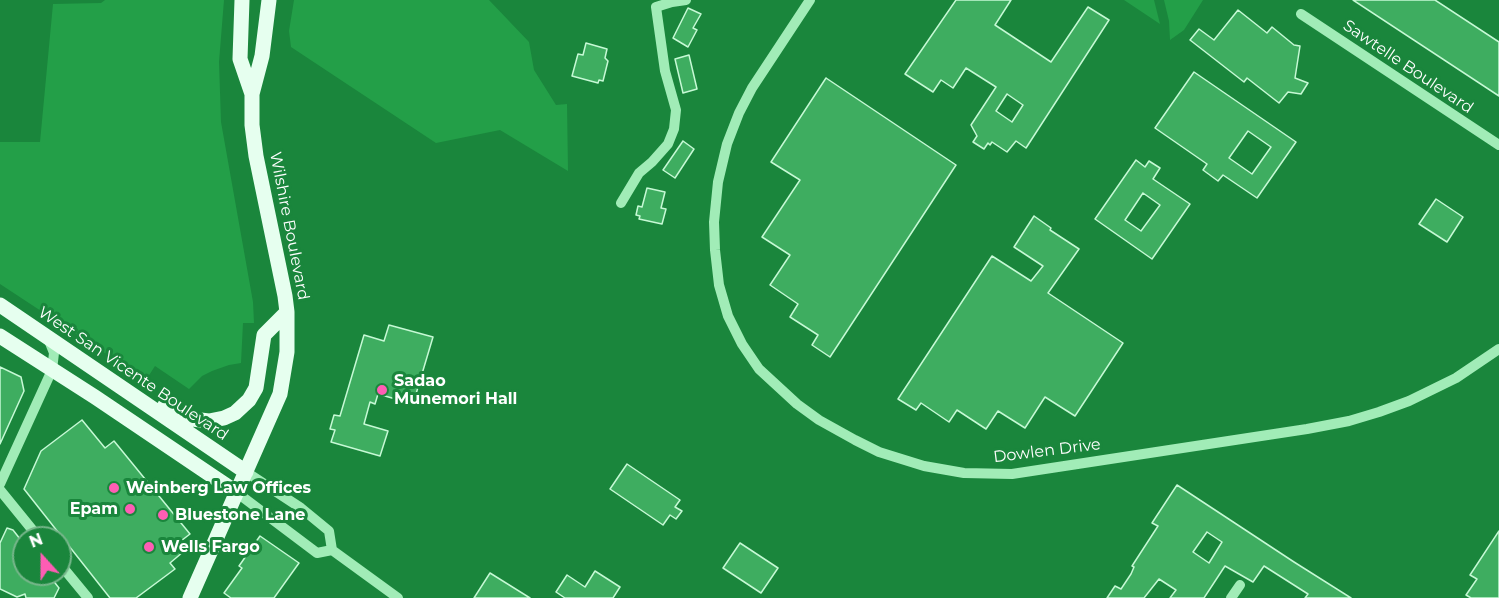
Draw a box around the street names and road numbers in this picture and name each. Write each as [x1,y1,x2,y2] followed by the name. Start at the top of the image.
[1339,16,1477,118] street label: Sawtelle Boulevard
[265,150,313,302] street label: Wilshire Boulevard
[34,303,232,445] street label: West San Vicente Boulevard
[992,435,1102,467] street label: Dowlen Drive

